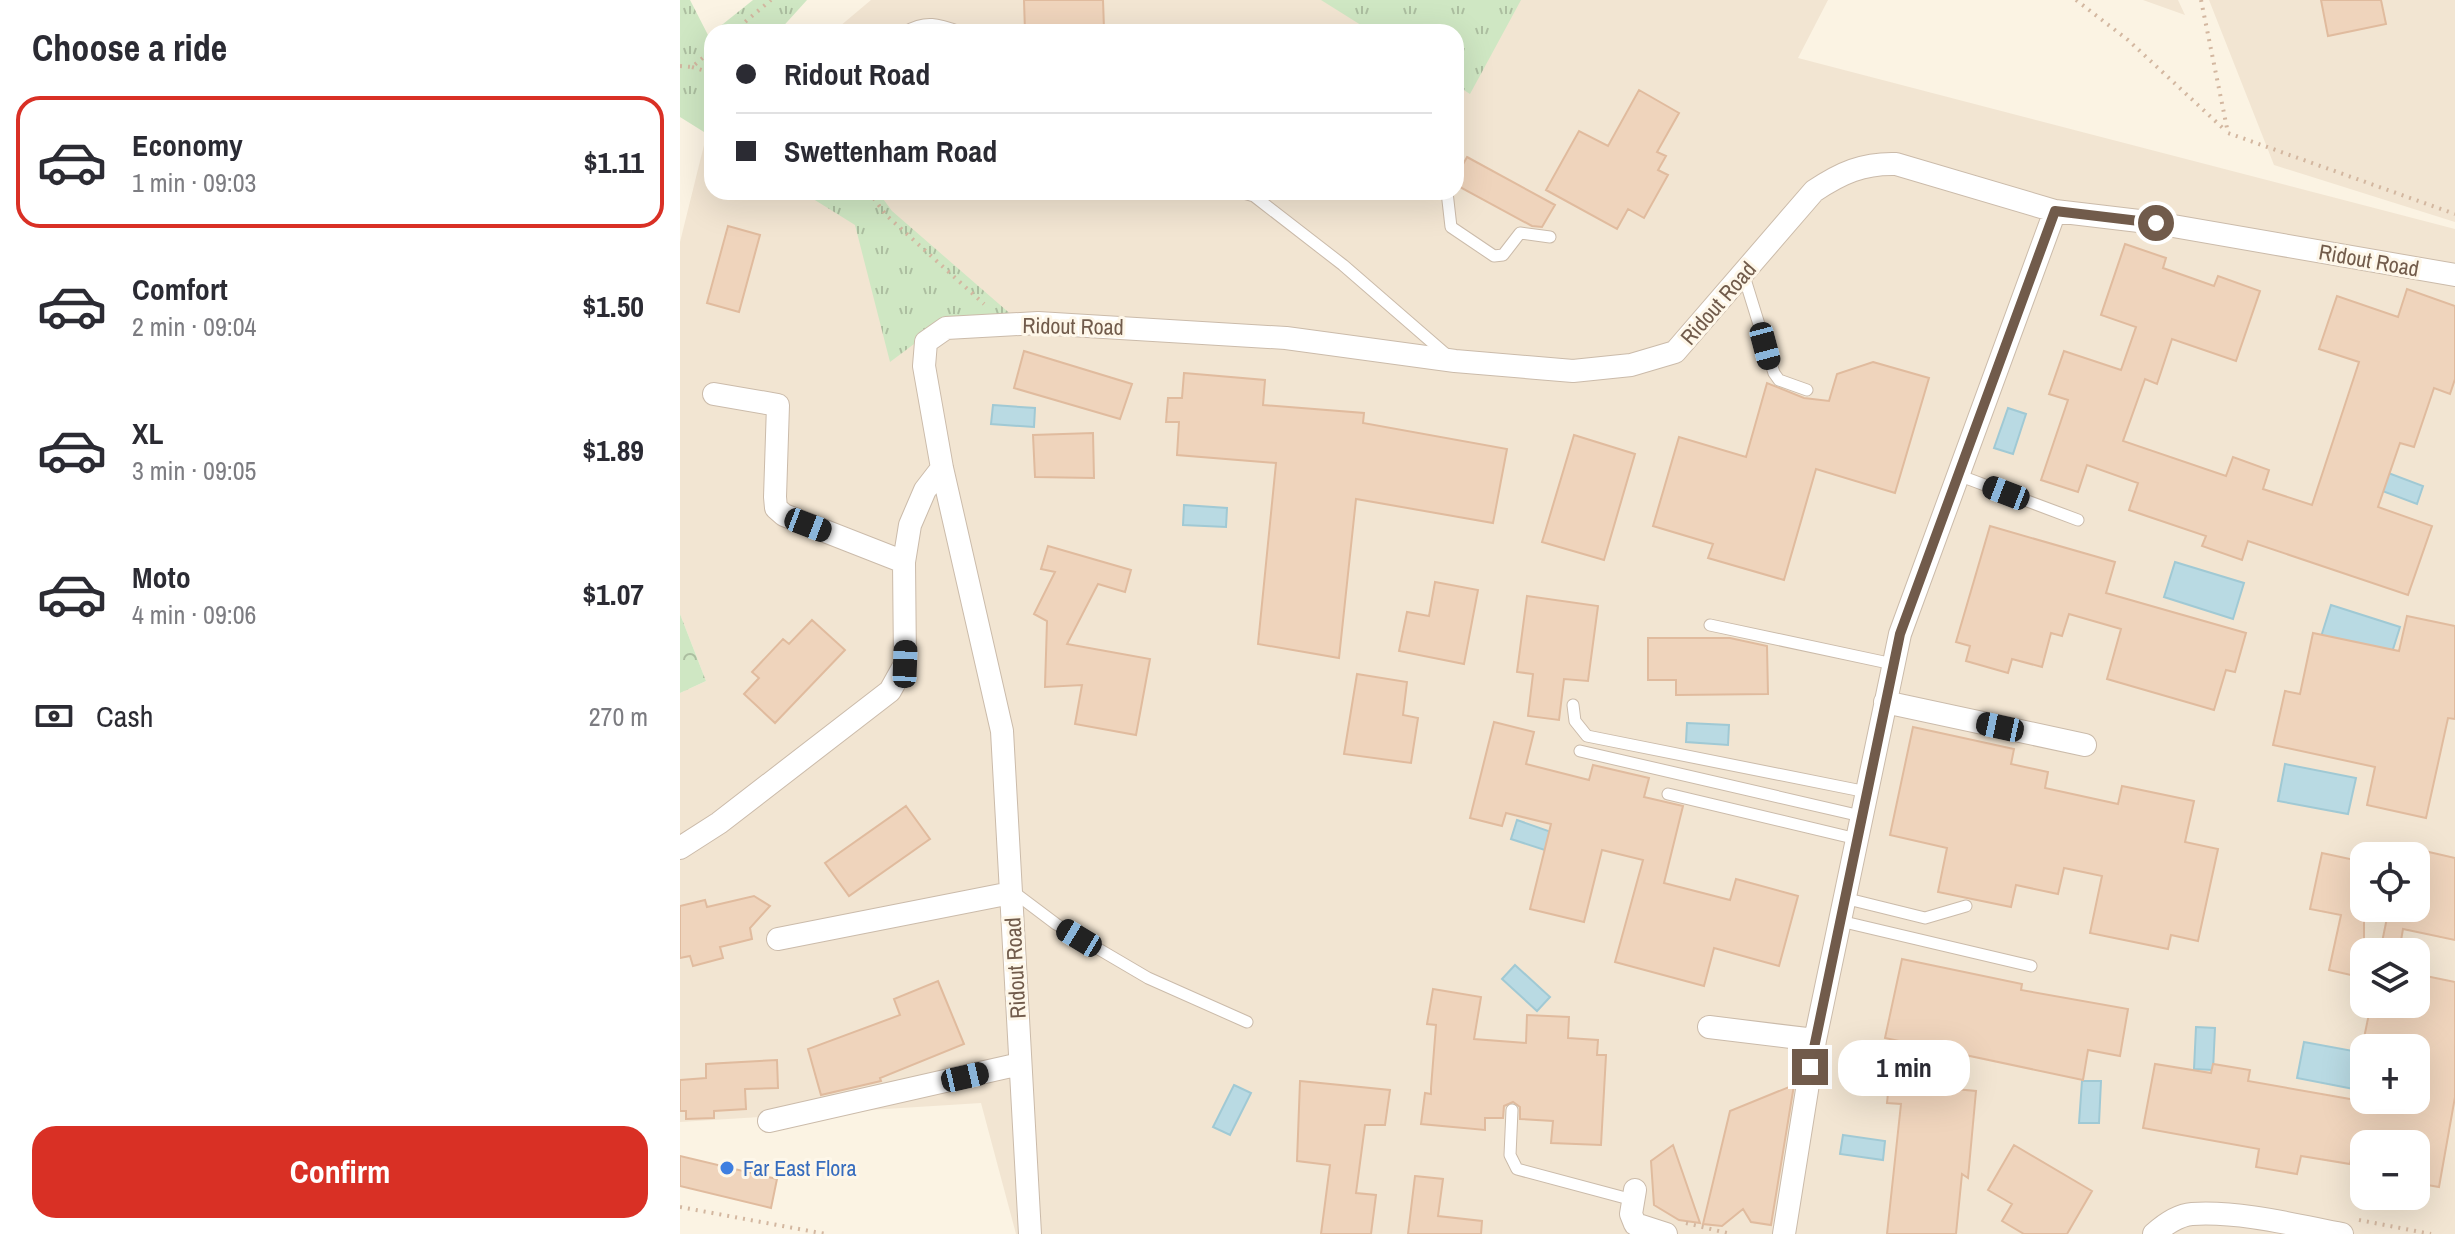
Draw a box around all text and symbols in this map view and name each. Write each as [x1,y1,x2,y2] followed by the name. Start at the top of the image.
[32,24,227,72] text: Choose a ride
[784,54,930,94] text: Ridout Road
[132,125,243,165] text: Economy
[36,126,108,198] icon: car
[784,131,997,171] text: Swettenham Road
[584,142,644,182] text: $1.11
[132,165,256,200] text: 1 min · 09:03
[2138,205,2174,241] route start
[2317,236,2421,284] street label: Ridout Road
[1673,255,1763,351] street label: Ridout Road
[132,269,228,309] text: Comfort
[36,270,108,342] icon: car
[582,286,644,326] text: $1.50
[132,309,256,344] text: 2 min · 09:04
[1022,310,1124,342] street label: Ridout Road
[1747,320,1783,372] car
[132,413,163,453] text: XL
[36,414,108,486] icon: car
[582,430,644,470] text: $1.89
[132,453,256,488] text: 3 min · 09:05
[1979,473,2033,513] car
[781,505,835,545] car
[132,557,191,597] text: Moto
[36,558,108,630] icon: car
[582,574,644,614] text: $1.07
[132,597,256,632] text: 4 min · 09:06
[892,640,918,688] car
[32,694,76,738] icon: cash
[96,696,153,736] text: Cash
[589,699,648,734] text: 270 m
[1974,710,2026,744] car
[2350,842,2430,1210] map controls
[2350,842,2430,922] button: locate
[1052,915,1106,961] car
[997,917,1033,1019] street label: Ridout Road
[2350,938,2430,1018] button: layers
[2350,1034,2430,1114] button: +
[1838,1039,1970,1095] callout: 1 min
[1792,1049,1828,1085] route end
[1876,1050,1932,1085] text: 1 min
[939,1060,991,1094] car
[32,1126,648,1218] button: Confirm
[2350,1130,2430,1210] button: −
[743,1153,856,1183] place label: Far East Flora
[718,1159,736,1177] marker: Far East Flora

